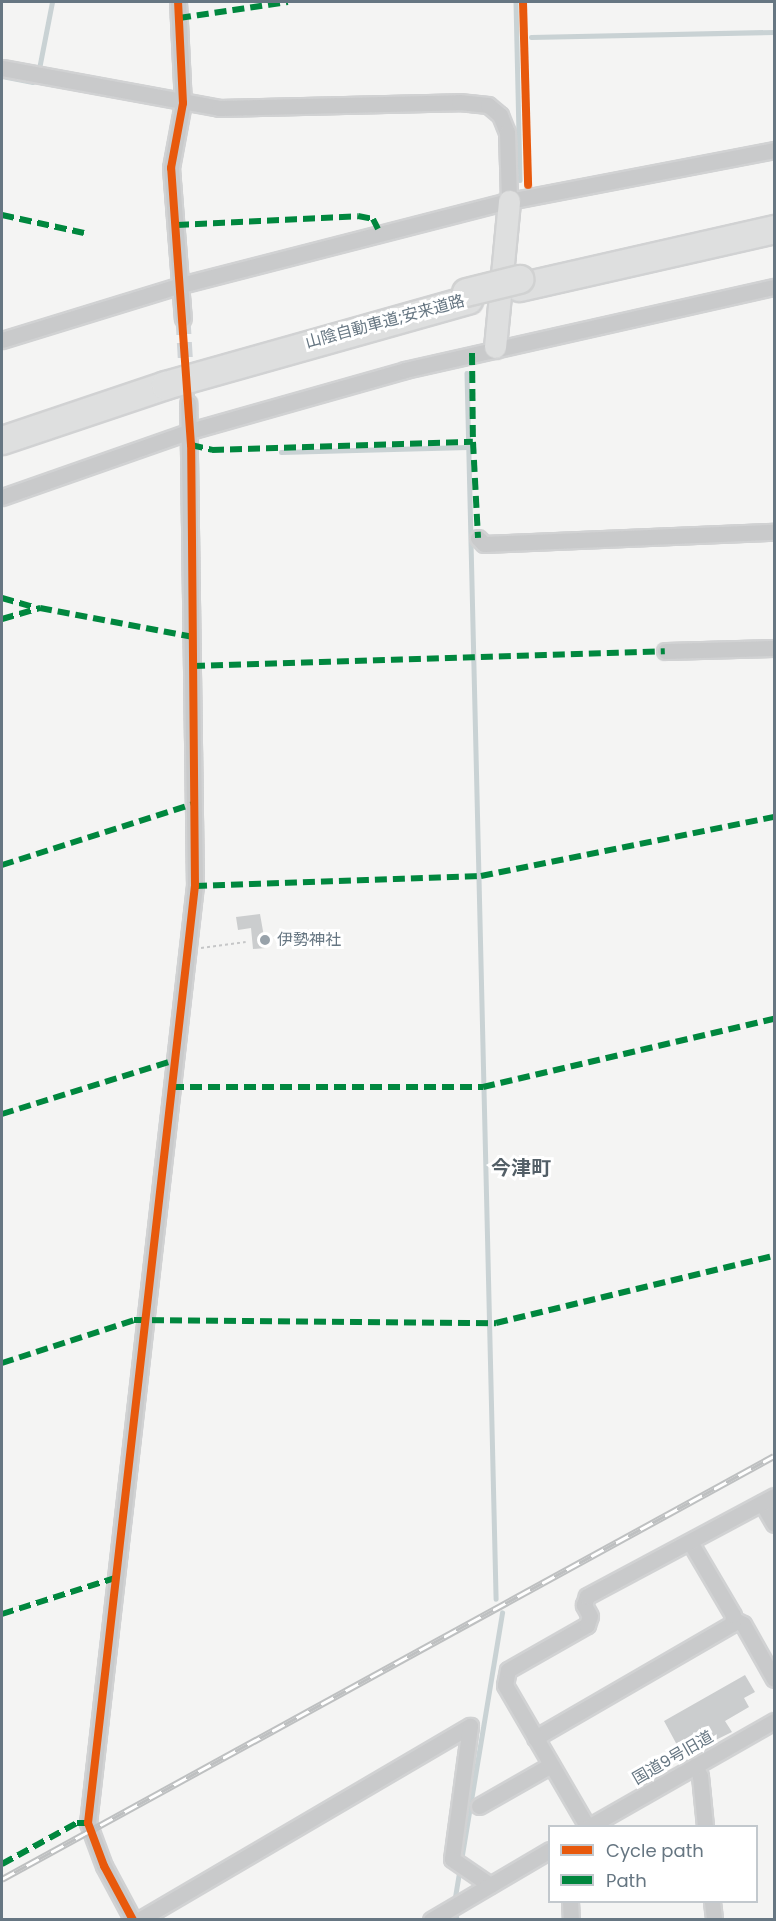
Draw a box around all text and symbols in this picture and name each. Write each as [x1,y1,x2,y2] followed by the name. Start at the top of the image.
[303,291,467,353] street label: 山陰自動車道;安来道路
[277,930,341,950] place label: 伊勢神社
[258,933,272,947] marker: 伊勢神社
[491,1156,551,1180] district label: 今津町
[629,1727,717,1789] street label: 国道9号旧道
[548,1825,758,1903] legend
[606,1838,704,1863] text: Cycle path
[606,1868,647,1893] text: Path

